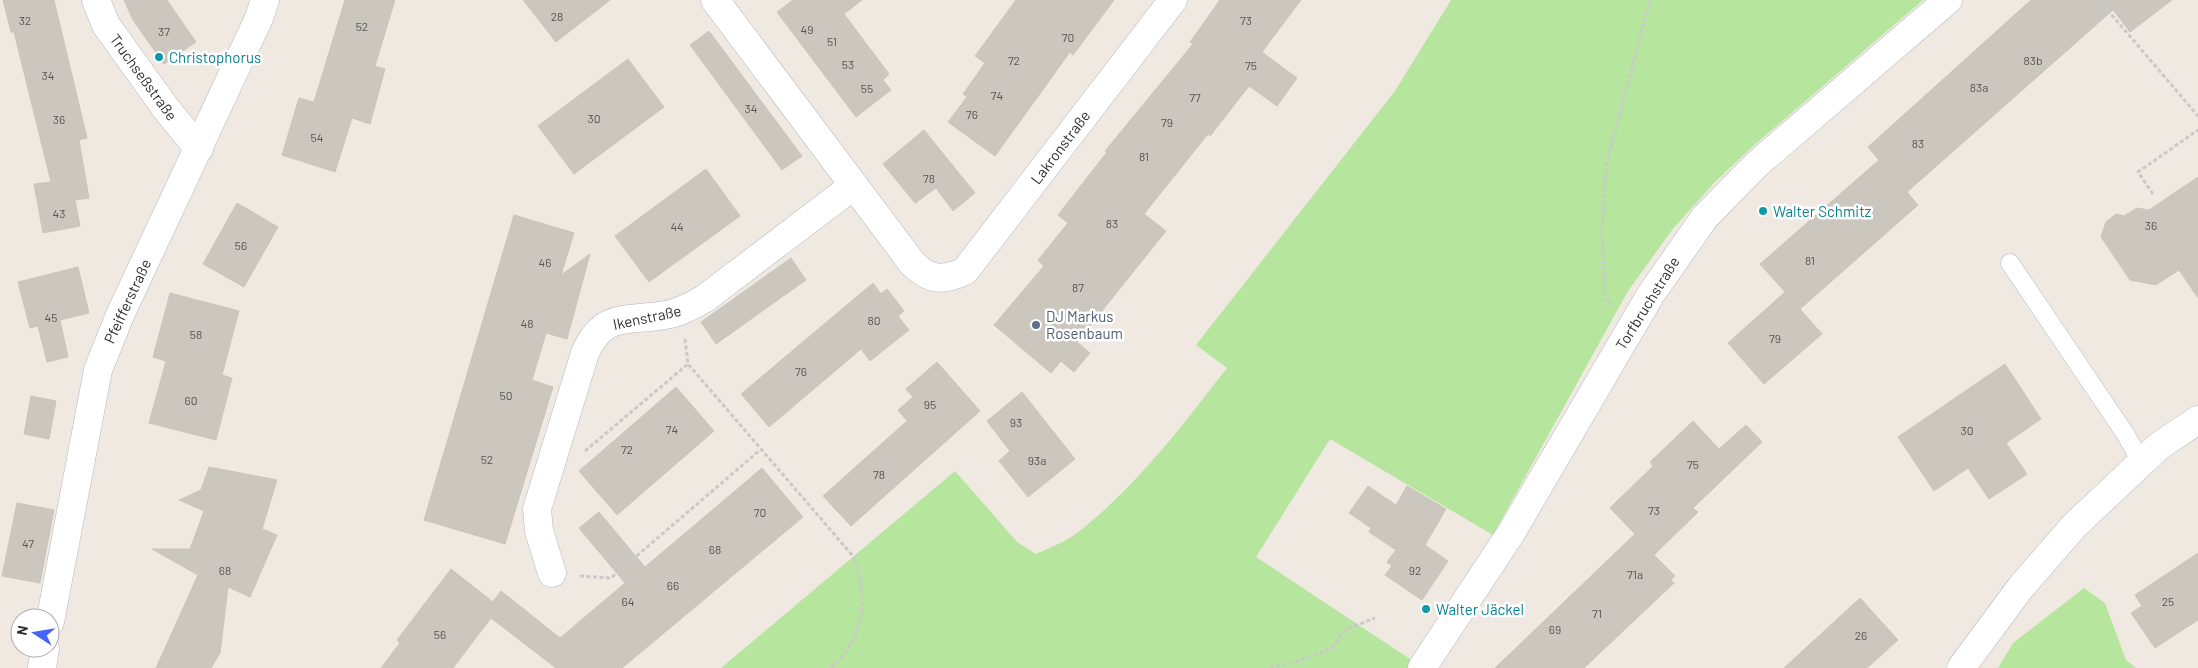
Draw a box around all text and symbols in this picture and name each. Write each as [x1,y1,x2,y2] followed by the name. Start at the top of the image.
[551,9,563,23] house number: 28
[19,13,31,27] house number: 32
[1240,13,1252,27] house number: 73
[356,19,368,33] house number: 52
[801,22,813,36] house number: 49
[158,24,170,38] house number: 37
[107,30,181,124] street label: Truchseßstraße
[1062,30,1074,44] house number: 70
[827,34,837,48] house number: 51
[169,48,261,66] place label: Christophorus
[153,51,165,63] marker: Christophorus
[1008,53,1020,67] house number: 72
[2024,53,2042,67] house number: 83b
[842,57,854,71] house number: 53
[1245,58,1257,72] house number: 75
[42,68,54,82] house number: 34
[1970,80,1988,94] house number: 83a
[861,81,873,95] house number: 55
[991,88,1003,102] house number: 74
[1189,90,1201,104] house number: 77
[745,101,757,115] house number: 34
[966,107,978,121] house number: 76
[1026,107,1094,187] street label: Lakronstraße
[588,111,600,125] house number: 30
[53,112,65,126] house number: 36
[1161,115,1173,129] house number: 79
[311,130,323,144] house number: 54
[1912,136,1924,150] house number: 83
[1139,149,1149,163] house number: 81
[923,171,935,185] house number: 78
[1773,202,1872,220] place label: Walter Schmitz
[1757,205,1769,217] marker: Walter Schmitz
[53,206,65,220] house number: 43
[1106,216,1118,230] house number: 83
[2145,218,2157,232] house number: 36
[670,219,684,233] house number: 44
[235,238,247,252] house number: 56
[1611,253,1683,353] street label: Torfbruchstraße
[1805,253,1815,267] house number: 81
[539,255,551,269] house number: 46
[100,256,154,346] street label: Pfeifferstraße
[1072,280,1084,294] house number: 87
[611,301,683,333] street label: Ikenstraße
[1046,307,1123,342] place label: DJ Markus Rosenbaum
[45,310,57,324] house number: 45
[867,313,881,327] house number: 80
[521,316,533,330] house number: 48
[1030,319,1042,331] marker: DJ Markus Rosenbaum
[190,327,202,341] house number: 58
[1769,331,1781,345] house number: 79
[795,364,807,378] house number: 76
[500,388,512,402] house number: 50
[185,393,197,407] house number: 60
[924,397,936,411] house number: 95
[1010,415,1022,429] house number: 93
[666,422,678,436] house number: 74
[1961,423,1973,437] house number: 30
[621,442,633,456] house number: 72
[481,452,493,466] house number: 52
[1028,453,1046,467] house number: 93a
[1687,457,1699,471] house number: 75
[873,467,885,481] house number: 78
[1648,503,1660,517] house number: 73
[754,505,766,519] house number: 70
[22,536,34,550] house number: 47
[709,542,721,556] house number: 68
[219,563,231,577] house number: 68
[1409,563,1421,577] house number: 92
[1627,567,1643,581] house number: 71a
[667,578,679,592] house number: 66
[622,594,634,608] house number: 64
[2162,594,2174,608] house number: 25
[1436,600,1524,618] place label: Walter Jäckel
[1420,603,1432,615] marker: Walter Jäckel
[1592,606,1602,620] house number: 71
[10,608,60,658] north arrow
[1549,622,1561,636] house number: 69
[13,624,31,637] text: N
[434,627,446,641] house number: 56
[1855,628,1867,642] house number: 26

